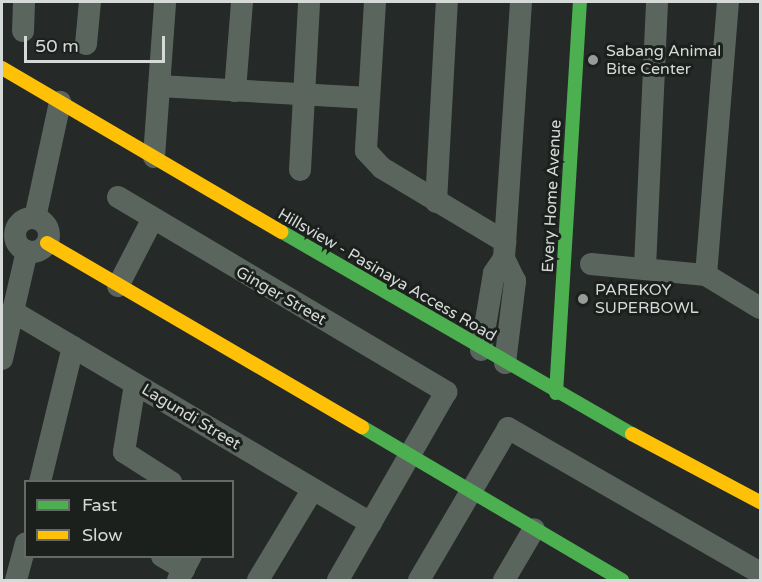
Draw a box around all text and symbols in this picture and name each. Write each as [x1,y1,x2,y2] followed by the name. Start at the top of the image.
[27,24,168,62] scale bar
[35,35,79,57] text: 50 m
[606,41,721,79] place label: Sabang Animal Bite Center
[584,51,602,69] marker: Sabang Animal Bite Center
[538,119,566,273] street label: Every Home Avenue
[274,204,500,346] street label: Hillsview - Pasinaya Access Road
[232,262,330,330] street label: Ginger Street
[595,280,699,318] place label: PAREKOY SUPERBOWL
[576,292,590,306] marker: PAREKOY SUPERBOWL
[138,380,244,454] street label: Lagundi Street
[24,480,234,558] legend
[82,494,117,516] text: Fast
[82,524,123,546] text: Slow

